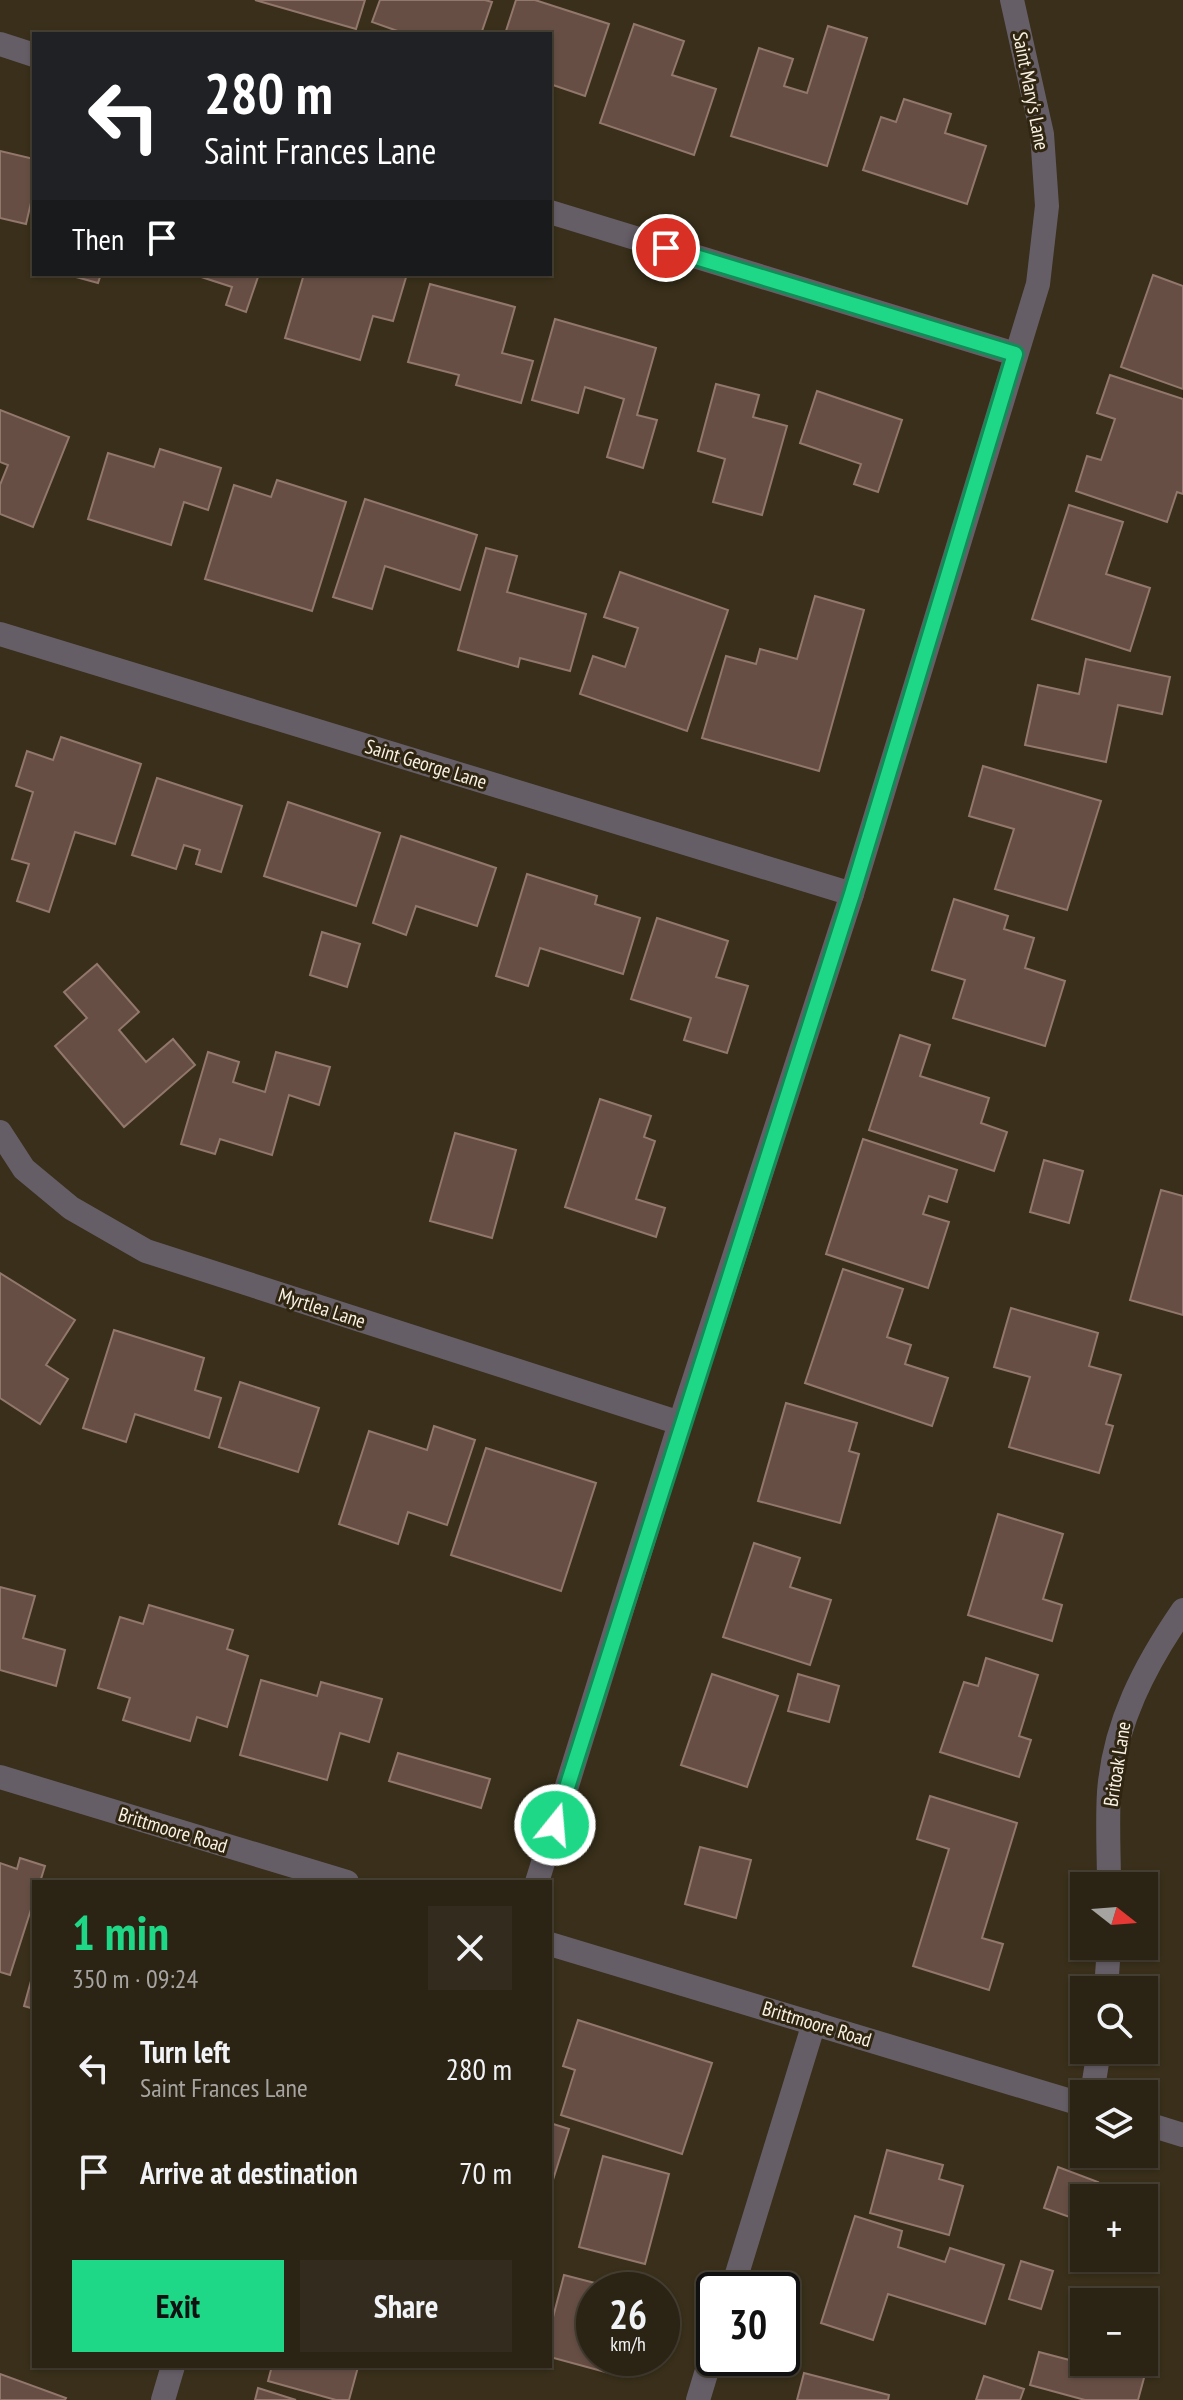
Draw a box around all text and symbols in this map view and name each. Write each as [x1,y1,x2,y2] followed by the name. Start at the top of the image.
[1007,30,1055,152] street label: Saint Mary's Lane
[204,57,333,129] text: 280 m
[72,64,176,168] icon: left
[204,127,436,174] text: Saint Frances Lane
[632,214,700,282] pin
[140,216,184,260] icon: arrive
[72,219,124,258] text: Then
[644,226,688,270] icon: arrive
[362,733,490,795] street label: Saint George Lane
[275,1282,369,1334] street label: Myrtlea Lane
[1097,1720,1137,1808] street label: Britoak Lane
[513,1783,597,1867] position arrow
[115,1801,231,1859] street label: Brittmoore Road
[1070,1872,1158,1960] north arrow
[1070,1872,1158,2376] map controls
[72,1901,169,1963] text: 1 min
[428,1906,512,1990] button: close
[72,1962,198,1995] text: 350 m · 09:24
[1070,1976,1158,2064] button: search
[759,1995,875,2053] street label: Brittmoore Road
[140,2032,230,2071] text: Turn left
[72,2046,116,2090] icon: left
[446,2049,512,2088] text: 280 m
[140,2071,308,2104] text: Saint Frances Lane
[1070,2080,1158,2168] button: layers
[72,2150,116,2194] icon: arrive
[140,2153,358,2192] text: Arrive at destination
[459,2153,512,2192] text: 70 m
[1070,2184,1158,2272] button: +
[72,2260,284,2352] button: Exit
[300,2260,512,2352] button: Share
[696,2272,800,2376] speed limit sign: 30
[609,2288,647,2340] text: 26
[1070,2288,1158,2376] button: −
[610,2331,646,2357] text: km/h

